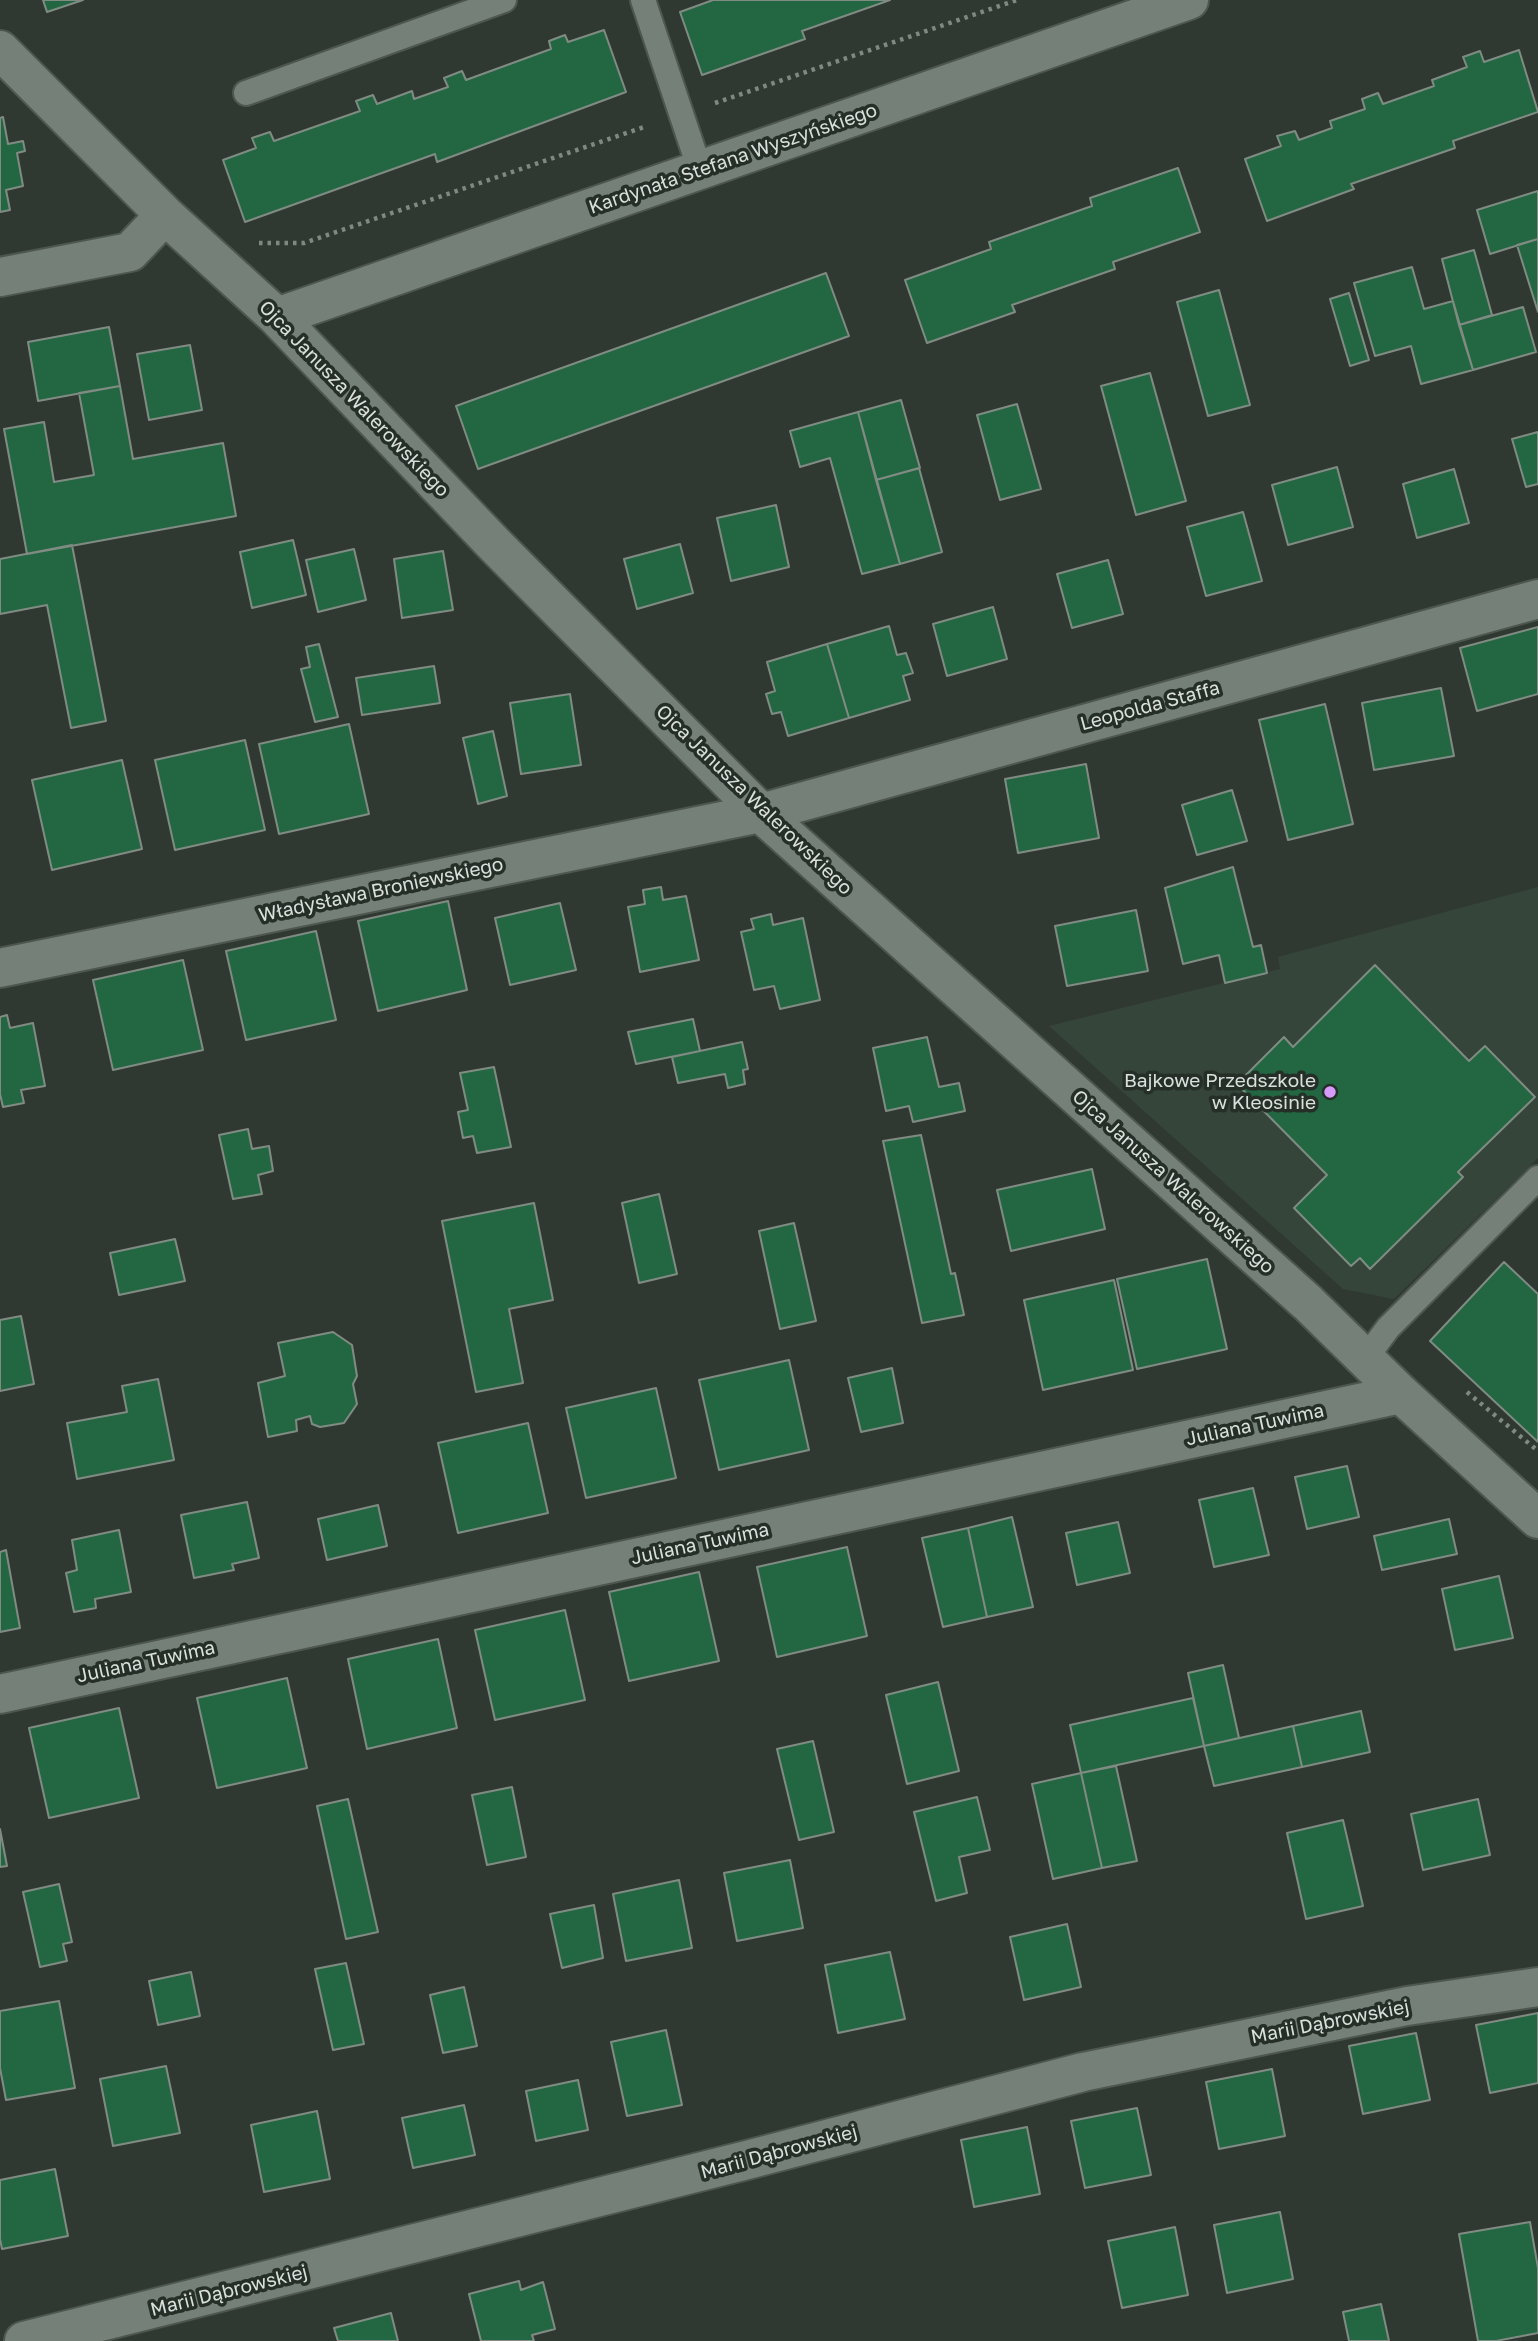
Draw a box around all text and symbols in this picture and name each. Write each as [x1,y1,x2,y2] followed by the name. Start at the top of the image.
[586,99,880,219] street label: Kardynała Stefana Wyszyńskiego
[254,296,454,502] street label: Ojca Janusza Walerowskiego
[1078,676,1222,736] street label: Leopolda Staffa
[651,700,857,900] street label: Ojca Janusza Walerowskiego
[257,853,505,927] street label: Władysława Broniewskiego
[1124,1070,1316,1114] place label: Bajkowe Przedszkole w Kleosinie
[1322,1084,1338,1100] marker: Bajkowe Przedszkole w Kleosinie
[1067,1085,1279,1279] street label: Ojca Janusza Walerowskiego
[1184,1399,1326,1451] street label: Juliana Tuwima
[629,1518,771,1570] street label: Juliana Tuwima
[75,1636,217,1688] street label: Juliana Tuwima
[1249,1995,1411,2049] street label: Marii Dąbrowskiej
[698,2120,860,2184] street label: Marii Dąbrowskiej
[148,2260,310,2322] street label: Marii Dąbrowskiej

